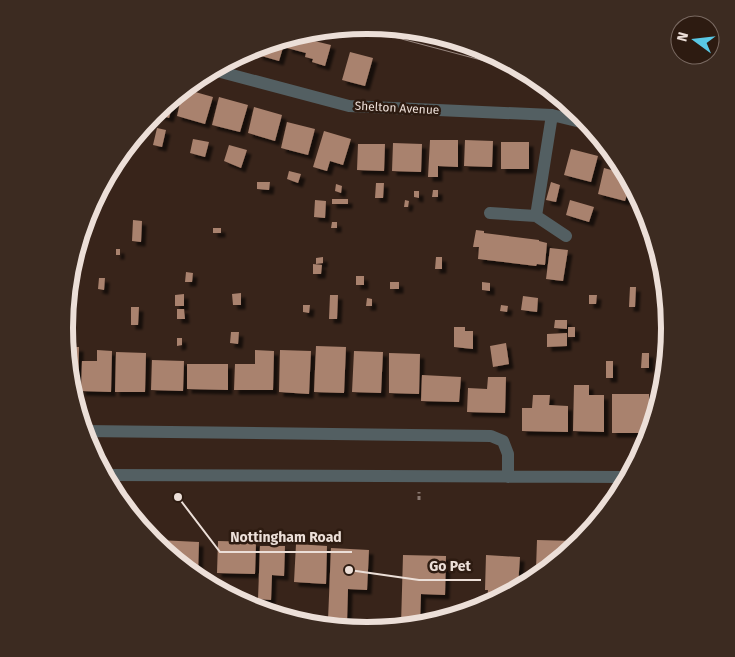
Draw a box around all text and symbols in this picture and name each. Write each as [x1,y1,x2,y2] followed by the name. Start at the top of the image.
[670,15,720,65] north arrow
[674,30,692,43] text: N
[354,99,440,117] street label: Shelton Avenue
[220,523,352,552] callout: Nottingham Road
[230,529,342,546] text: Nottingham Road
[419,551,481,580] callout: Go Pet
[429,558,471,575] text: Go Pet

